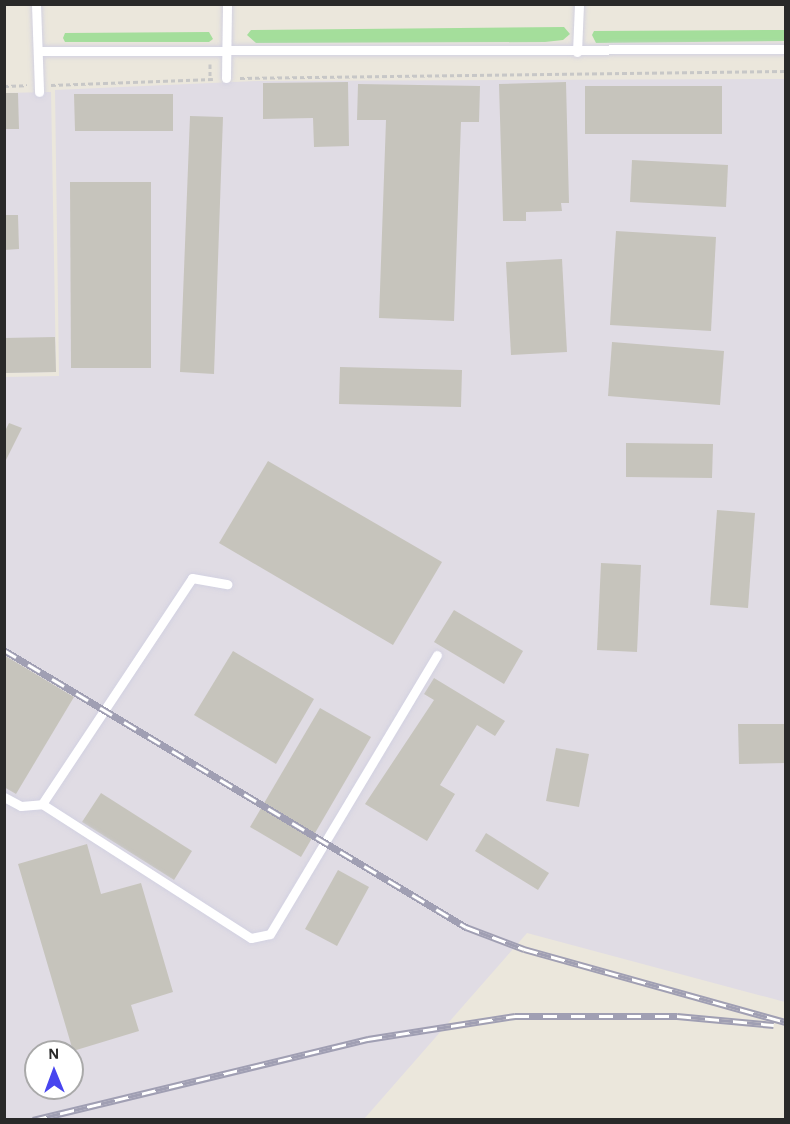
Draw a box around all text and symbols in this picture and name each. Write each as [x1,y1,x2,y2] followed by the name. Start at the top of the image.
[24,1040,84,1100] north arrow
[48,1046,59,1062] text: N

